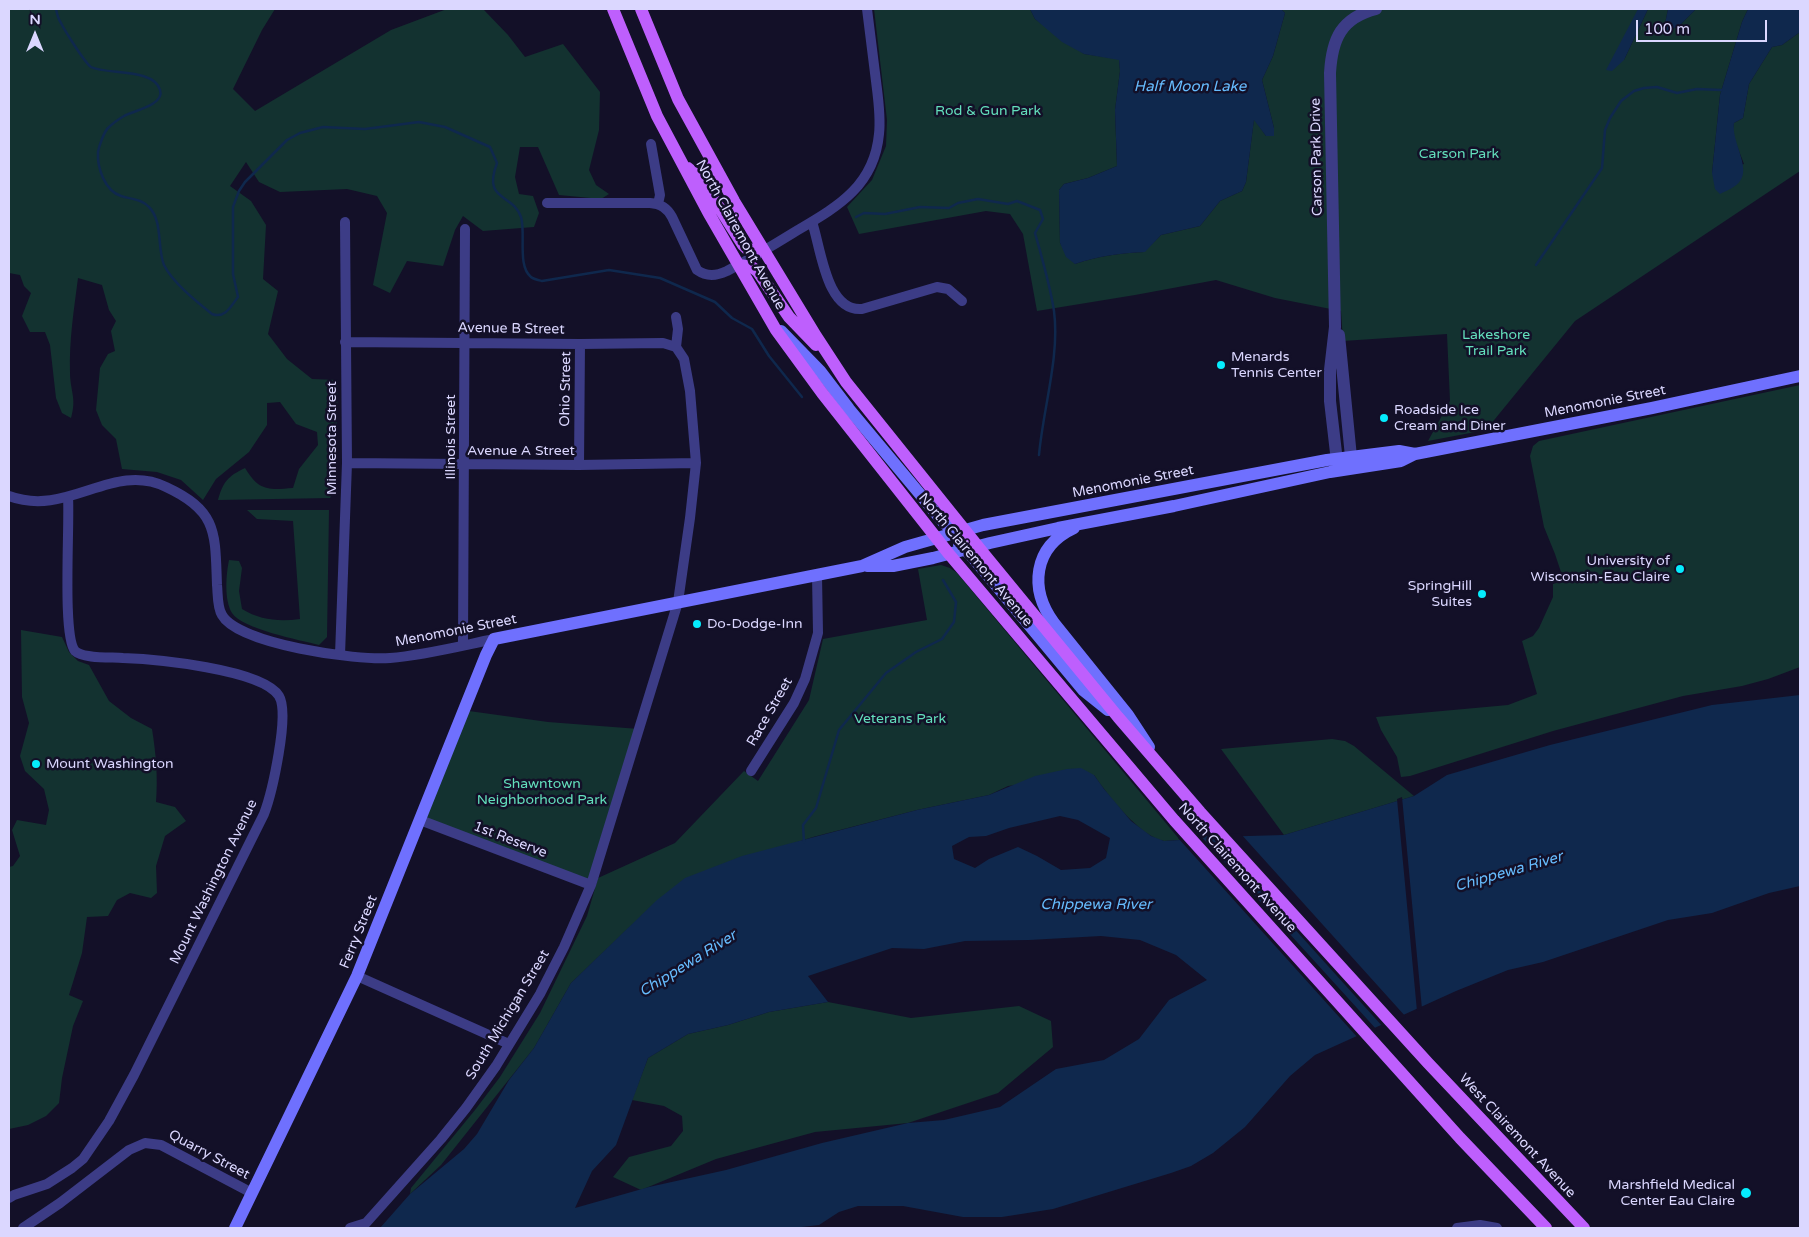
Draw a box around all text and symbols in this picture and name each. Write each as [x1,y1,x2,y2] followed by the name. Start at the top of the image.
[10,10,60,60] north arrow
[1639,10,1770,42] scale bar
[29,11,41,28] text: N
[1644,20,1690,38] text: 100 m
[1134,78,1246,96] water label: Half Moon Lake
[1308,98,1326,216] street label: Carson Park Drive
[935,103,1041,119] park label: Rod & Gun Park
[1419,146,1499,162] park label: Carson Park
[692,157,788,313] street label: North Clairemont Avenue
[457,320,565,338] street label: Avenue B Street
[1462,327,1530,360] park label: Lakeshore Trail Park
[1231,349,1322,382] place label: Menards Tennis Center
[557,351,575,427] street label: Ohio Street
[1215,359,1227,371] marker: Menards Tennis Center
[324,381,340,495] street label: Minnesota Street
[1543,382,1667,422] street label: Menomonie Street
[443,394,459,480] street label: Illinois Street
[1394,402,1506,434] place label: Roadside Ice Cream and Diner
[1378,412,1390,424] marker: Roadside Ice Cream and Diner
[467,443,575,459] street label: Avenue A Street
[1071,462,1195,502] street label: Menomonie Street
[914,490,1036,630] street label: North Clairemont Avenue
[1530,553,1670,586] place label: University of Wisconsin-Eau Claire
[1674,563,1686,575] marker: University of Wisconsin-Eau Claire
[1408,578,1472,610] place label: SpringHill Suites
[1476,588,1488,600] marker: SpringHill Suites
[394,611,518,651] street label: Menomonie Street
[707,616,802,632] place label: Do-Dodge-Inn
[691,618,703,630] marker: Do-Dodge-Inn
[744,675,796,749] street label: Race Street
[854,711,946,727] park label: Veterans Park
[46,756,174,772] place label: Mount Washington
[30,758,42,770] marker: Mount Washington
[477,776,607,809] park label: Shawntown Neighborhood Park
[167,797,261,967] street label: Mount Washington Avenue
[1174,800,1300,936] street label: North Clairemont Avenue
[471,818,549,862] street label: 1st Reserve
[1453,848,1565,896] water label: Chippewa River
[337,893,381,971] street label: Ferry Street
[1040,896,1152,914] water label: Chippewa River
[636,927,740,1001] water label: Chippewa River
[463,947,553,1083] street label: South Michigan Street
[1455,1070,1579,1202] street label: West Clairemont Avenue
[166,1127,252,1183] street label: Quarry Street
[1608,1177,1735,1210] place label: Marshfield Medical Center Eau Claire
[1739,1186,1753,1200] marker: Marshfield Medical Center Eau Claire

